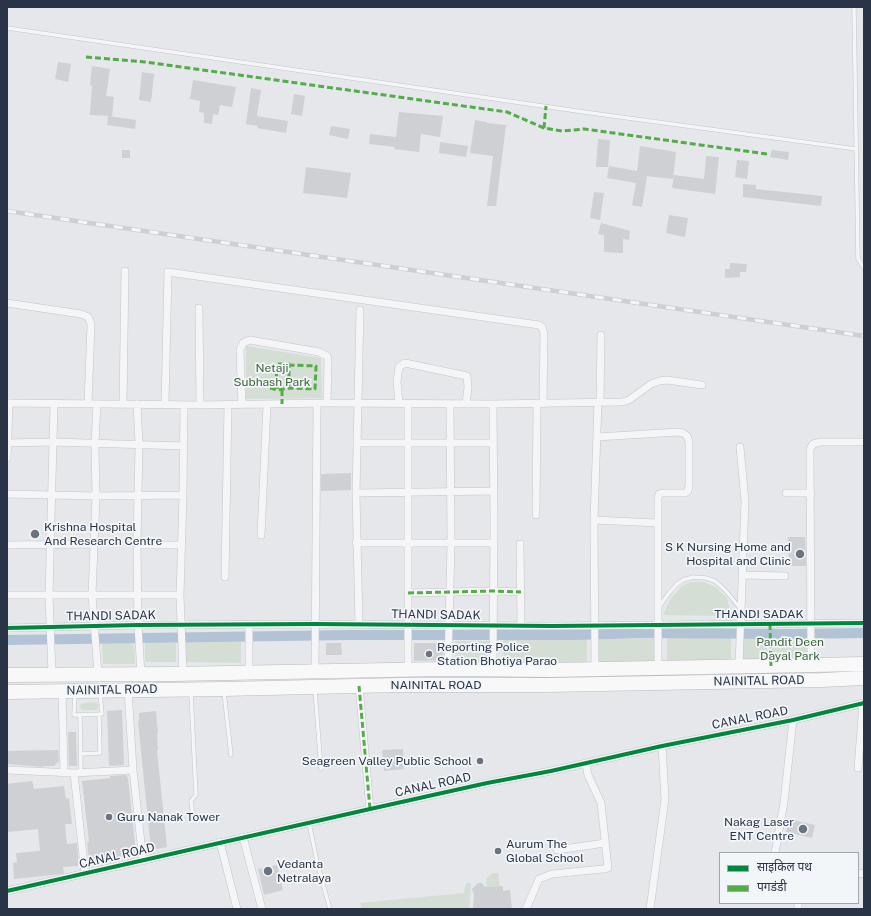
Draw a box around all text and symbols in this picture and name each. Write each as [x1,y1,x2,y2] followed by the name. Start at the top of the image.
[233,361,311,389] park label: Netaji Subhash Park
[44,520,162,548] place label: Krishna Hospital And Research Centre
[29,528,41,540] marker: Krishna Hospital And Research Centre
[665,540,791,568] place label: S K Nursing Home and Hospital and Clinic
[794,548,806,560] marker: S K Nursing Home and Hospital and Clinic
[391,607,481,623] street label: THANDI SADAK
[714,607,804,621] street label: THANDI SADAK
[66,608,156,624] street label: THANDI SADAK
[756,635,824,663] park label: Pandit Deen Dayal Park
[437,640,557,668] place label: Reporting Police Station Bhotiya Parao
[424,649,434,659] marker: Reporting Police Station Bhotiya Parao
[713,673,805,689] street label: NAINITAL ROAD
[390,678,482,692] street label: NAINITAL ROAD
[66,682,158,698] street label: NAINITAL ROAD
[711,704,789,732] street label: CANAL ROAD
[302,754,472,768] place label: Seagreen Valley Public School
[475,756,485,766] marker: Seagreen Valley Public School
[394,770,472,800] street label: CANAL ROAD
[117,810,220,824] place label: Guru Nanak Tower
[104,812,114,822] marker: Guru Nanak Tower
[724,815,794,843] place label: Nakag Laser ENT Centre
[797,823,809,835] marker: Nakag Laser ENT Centre
[506,837,584,865] place label: Aurum The Global School
[78,840,156,872] street label: CANAL ROAD
[493,846,503,856] marker: Aurum The Global School
[719,852,859,904] legend
[277,857,331,885] place label: Vedanta Netralaya
[757,860,812,874] text: साइकिल पथ
[262,865,274,877] marker: Vedanta Netralaya
[757,880,787,894] text: पगडंडी

